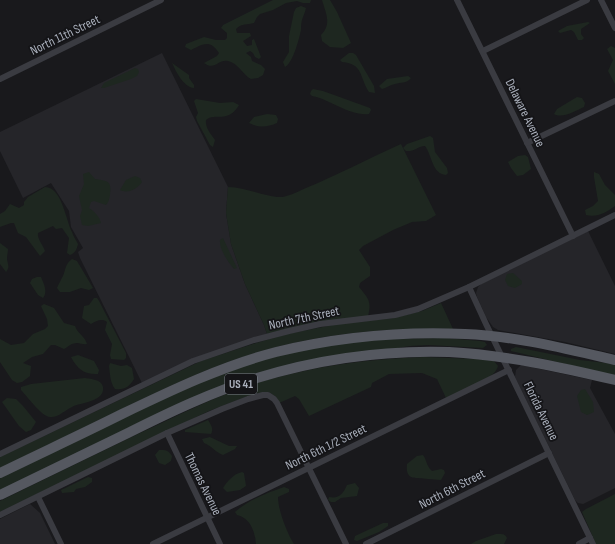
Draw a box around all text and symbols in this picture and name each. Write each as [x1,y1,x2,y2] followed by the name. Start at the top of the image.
[28,11,102,59] street label: North 11th Street
[502,76,548,150] street label: Delaware Avenue
[267,303,341,333] street label: North 7th Street
[225,374,257,394] road number: US 41
[520,379,562,443] street label: Florida Avenue
[283,420,369,474] street label: North 6th 1/2 Street
[181,450,225,518] street label: Thomas Avenue
[416,465,488,513] street label: North 6th Street

